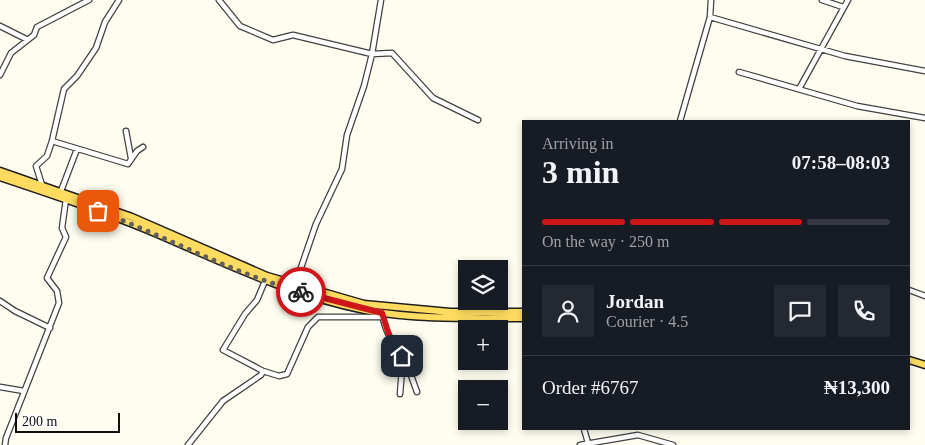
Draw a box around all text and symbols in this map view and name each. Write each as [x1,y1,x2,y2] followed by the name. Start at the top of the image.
[542,135,614,152] text: Arriving in
[792,152,890,173] text: 07:58–08:03
[542,154,619,190] text: 3 min
[77,190,119,232] pin
[84,197,112,225] icon: bag
[542,233,670,250] text: On the way · 250 m
[458,260,508,430] map controls
[458,260,508,310] button: layers
[276,267,326,317] courier
[287,278,315,306] icon: bike
[542,285,594,337] button: person
[774,285,826,337] button: chat
[838,285,890,337] button: phone
[606,291,664,312] text: Jordan
[606,313,688,330] text: Courier · 4.5
[458,320,508,370] button: +
[381,335,423,377] pin
[388,342,416,370] icon: home
[542,377,639,398] text: Order #6767
[824,377,890,398] text: ₦13,300
[458,380,508,430] button: −
[15,410,120,433] scale bar
[22,414,57,429] text: 200 m

